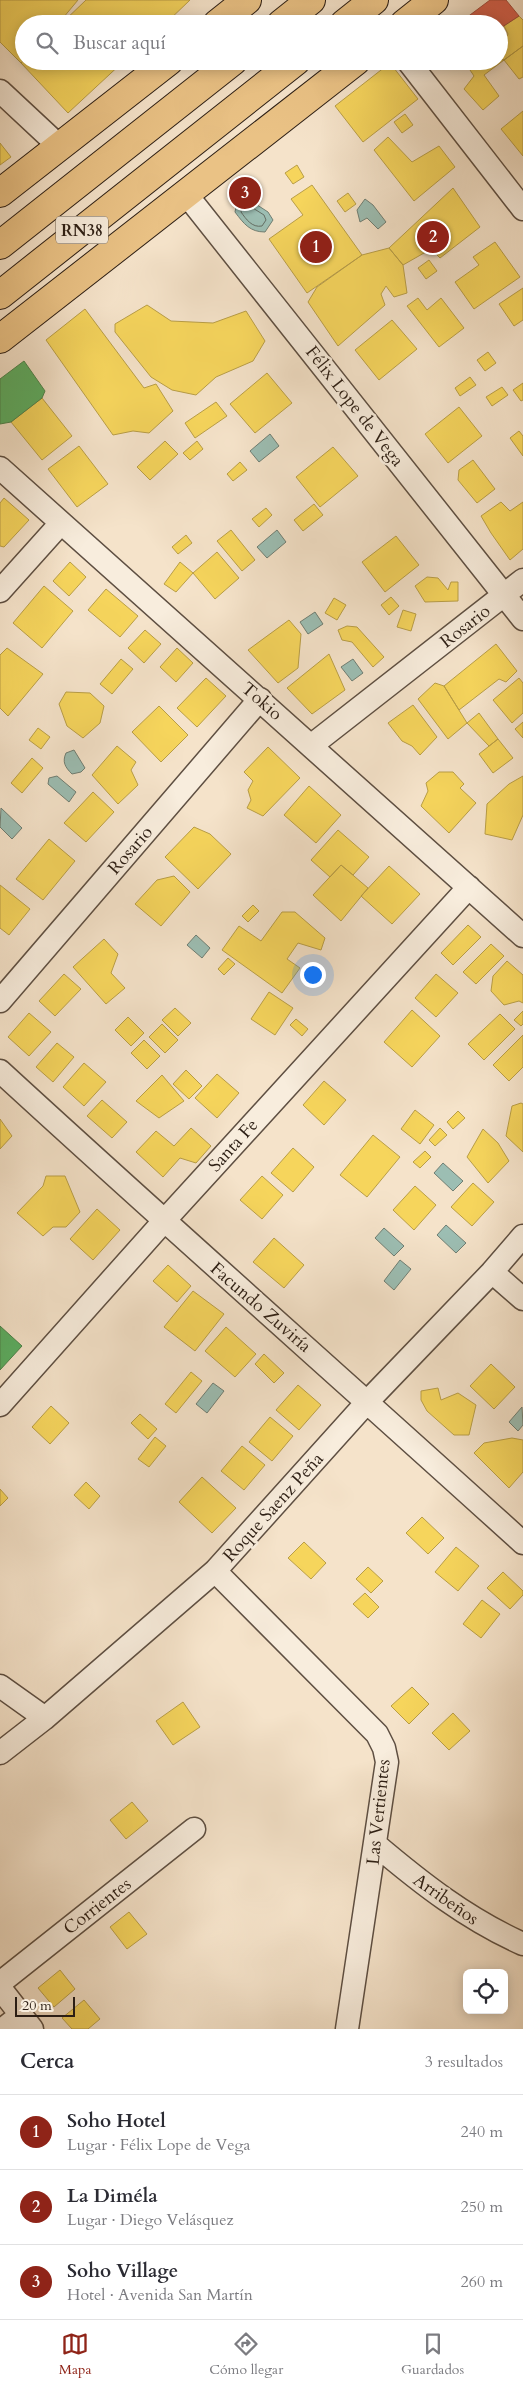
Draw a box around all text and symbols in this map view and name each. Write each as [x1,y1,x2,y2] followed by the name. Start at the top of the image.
[15,15,508,70] search box
[33,29,61,57] icon: search
[73,30,166,56] text: Buscar aquí
[229,174,261,212] pin: 3
[56,216,108,244] road number: RN38
[417,218,449,256] pin: 2
[300,228,332,266] pin: 1
[300,341,410,472] street label: Félix Lope de Vega
[435,599,496,654] street label: Rosario
[236,676,288,727] street label: Tokio
[102,820,159,880] street label: Rosario
[300,962,326,988] your location
[203,1113,264,1177] street label: Santa Fe
[205,1256,317,1359] street label: Facundo Zuviría
[217,1447,330,1568] street label: Roque Saenz Peña
[360,1758,396,1866] street label: Las Vertientes
[408,1868,484,1931] street label: Arribeños
[58,1872,137,1941] street label: Corrientes
[463,1969,508,2014] map controls
[463,1969,508,2014] button: locate
[15,1994,75,2017] scale bar
[22,1996,52,2015] text: 20 m
[20,2047,74,2076] text: Cerca
[425,2051,503,2073] text: 3 resultados
[67,2108,166,2134] text: Soho Hotel
[32,2121,40,2143] text: 1
[461,2121,503,2143] text: 240 m
[67,2134,250,2156] text: Lugar · Félix Lope de Vega
[67,2183,158,2209] text: La Diméla
[32,2196,40,2218] text: 2
[461,2196,503,2218] text: 250 m
[67,2209,234,2231] text: Lugar · Diego Velásquez
[67,2258,178,2284] text: Soho Village
[32,2271,40,2293] text: 3
[461,2271,503,2293] text: 260 m
[67,2284,253,2306] text: Hotel · Avenida San Martín
[59,2330,92,2379] tab: Mapa
[209,2330,283,2379] tab: Cómo llegar
[401,2330,464,2379] tab: Guardados

